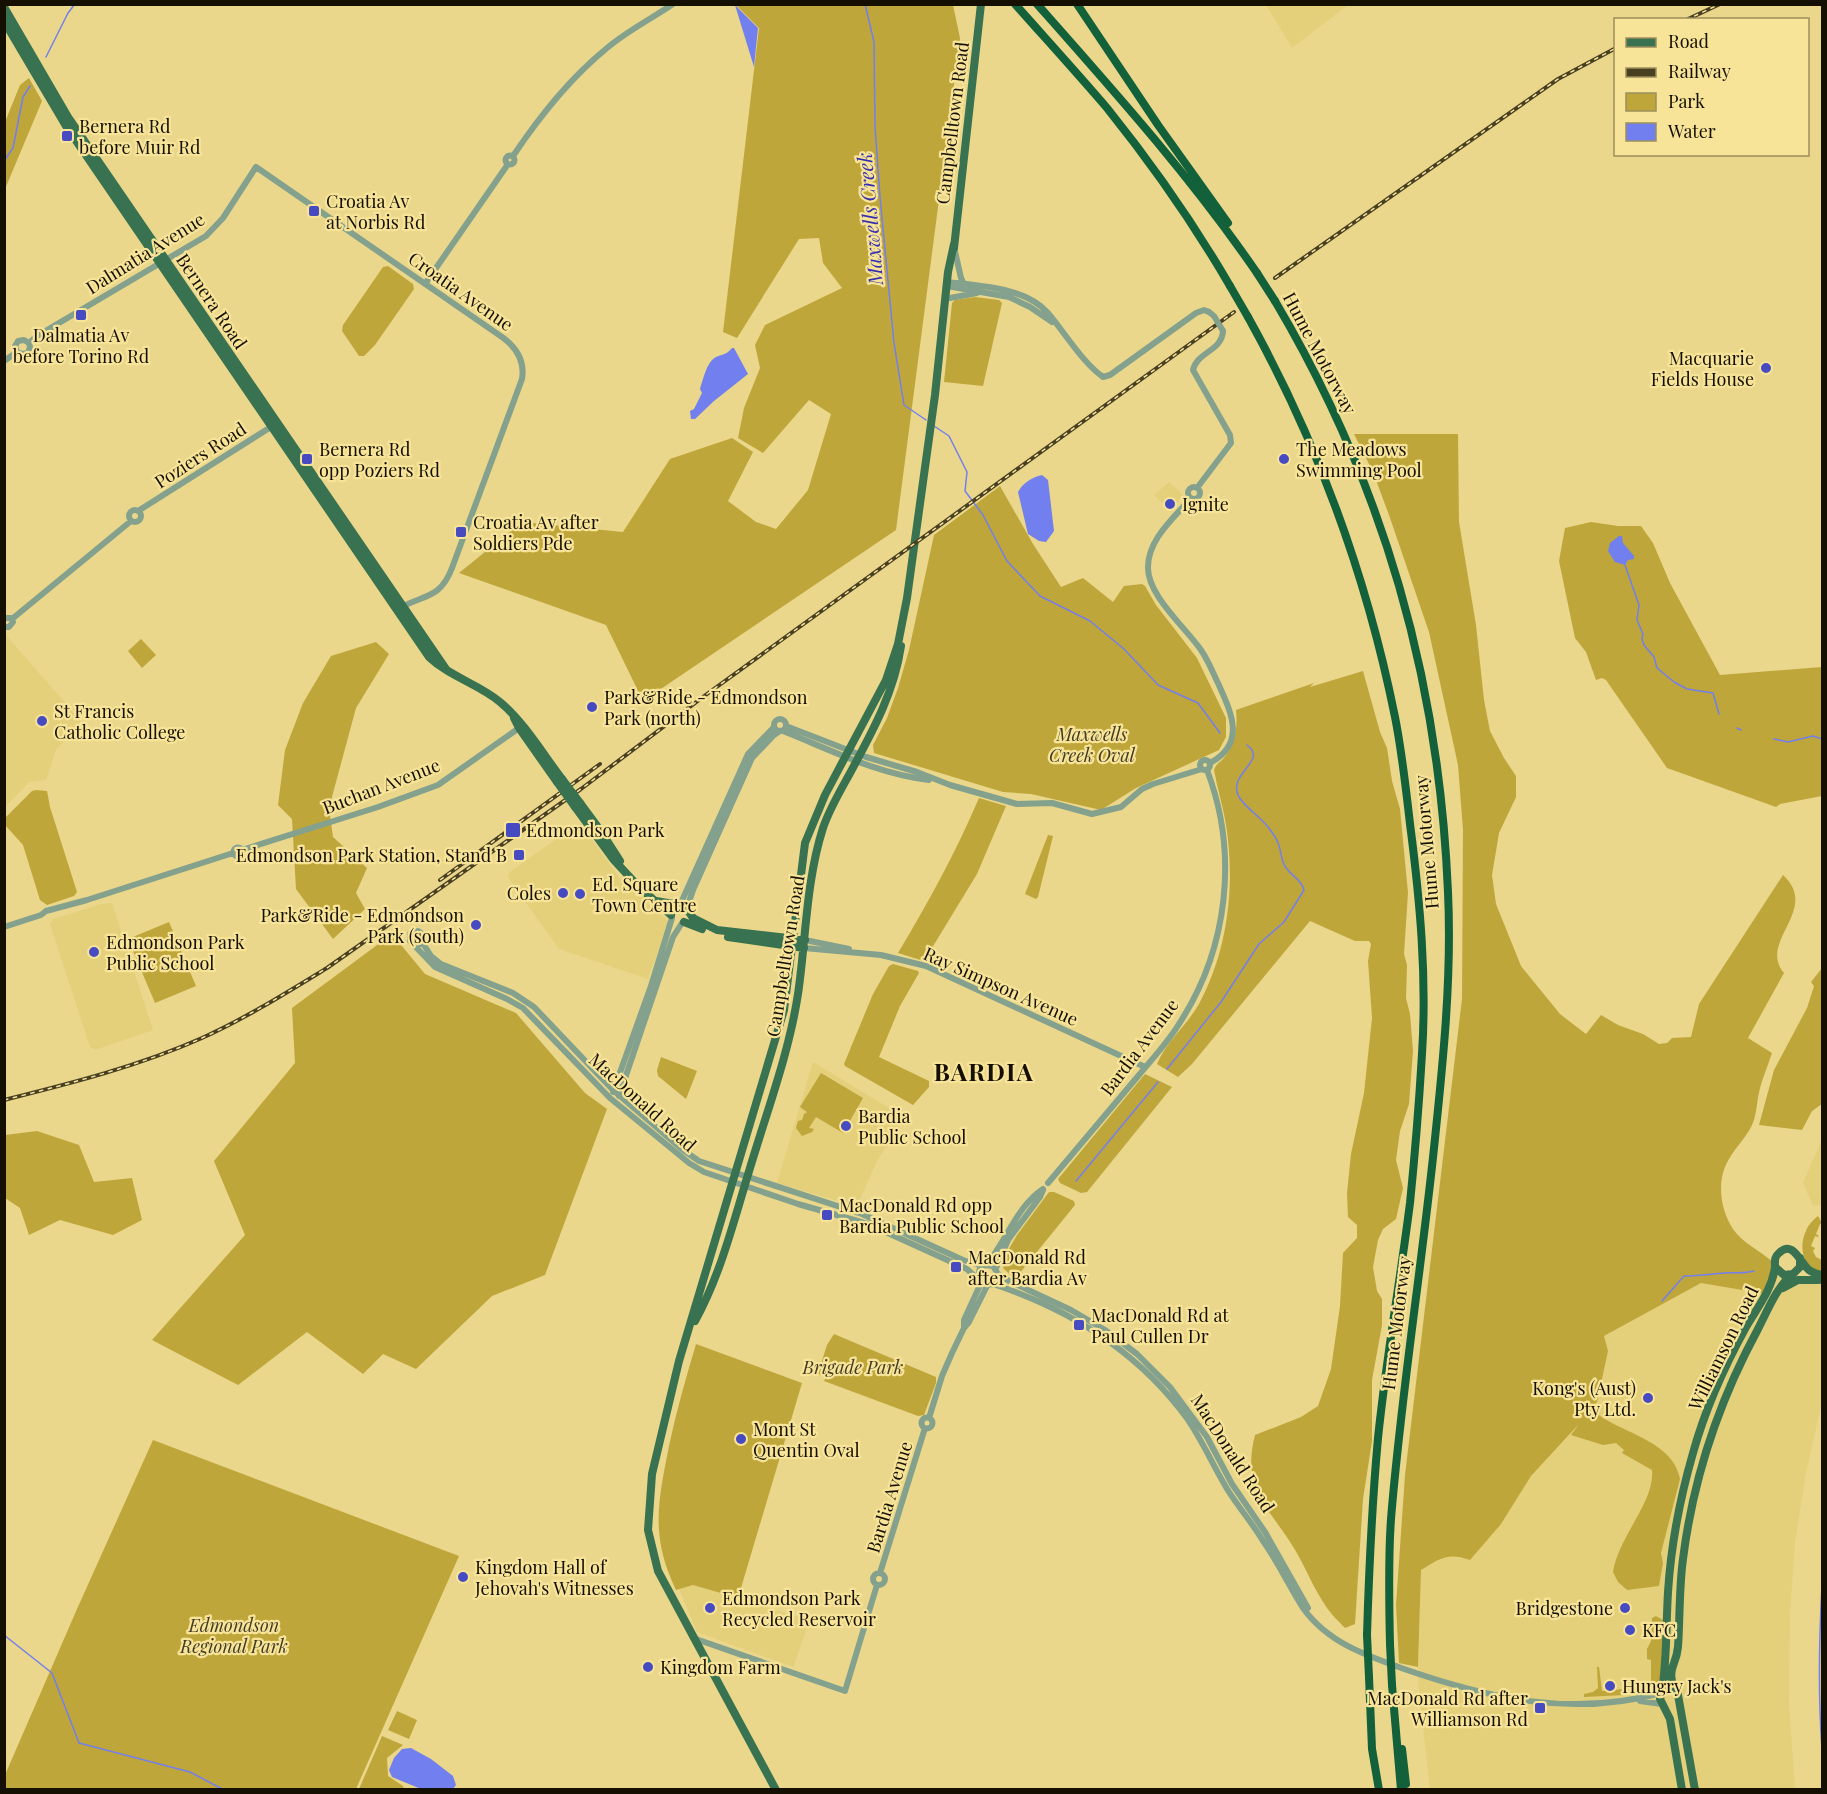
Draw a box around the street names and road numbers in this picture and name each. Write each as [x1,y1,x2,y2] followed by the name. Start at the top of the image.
[930,40,974,206] street label: Campbelltown Road
[81,207,209,299] street label: Dalmatia Avenue
[404,246,518,336] street label: Croatia Avenue
[171,249,253,354] street label: Bernera Road
[1278,288,1362,418] street label: Hume Motorway
[150,416,251,494] street label: Poziers Road
[319,753,443,819] street label: Buchan Avenue
[1408,774,1444,910] street label: Hume Motorway
[760,873,810,1039] street label: Campbelltown Road
[920,941,1082,1031] street label: Ray Simpson Avenue
[1095,994,1183,1100] street label: Bardia Avenue
[584,1047,702,1157] street label: MacDonald Road
[1376,1255,1416,1391] street label: Hume Motorway
[1682,1281,1764,1415] street label: Williamson Road
[1186,1389,1281,1517] street label: MacDonald Road
[861,1438,917,1556] street label: Bardia Avenue

